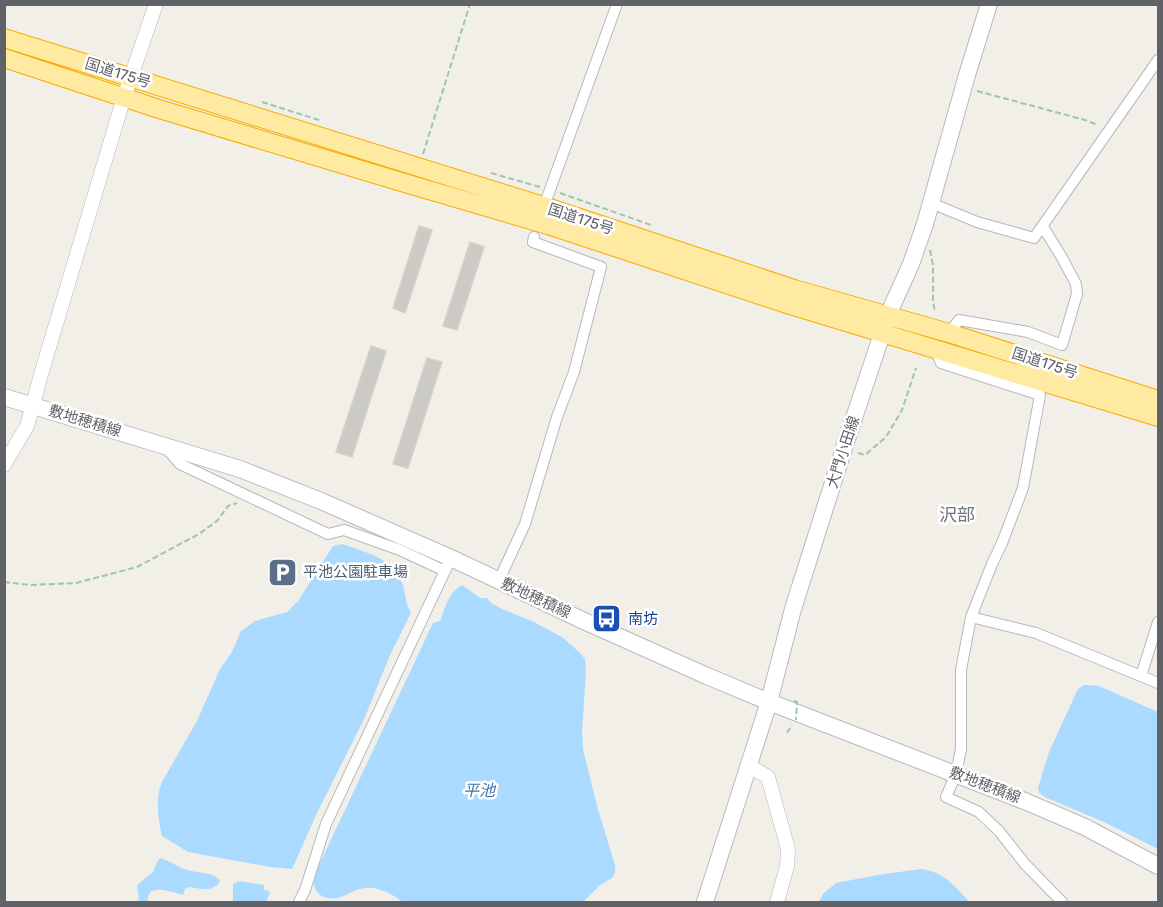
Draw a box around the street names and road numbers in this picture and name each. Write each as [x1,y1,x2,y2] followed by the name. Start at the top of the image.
[83,54,153,92] street label: 国道175号
[546,200,616,238] street label: 国道175号
[1010,344,1080,382] street label: 国道175号
[46,401,124,441] street label: 敷地穂積線
[823,414,863,490] street label: 大門小田線
[498,574,574,622] street label: 敷地穂積線
[947,763,1023,807] street label: 敷地穂積線

